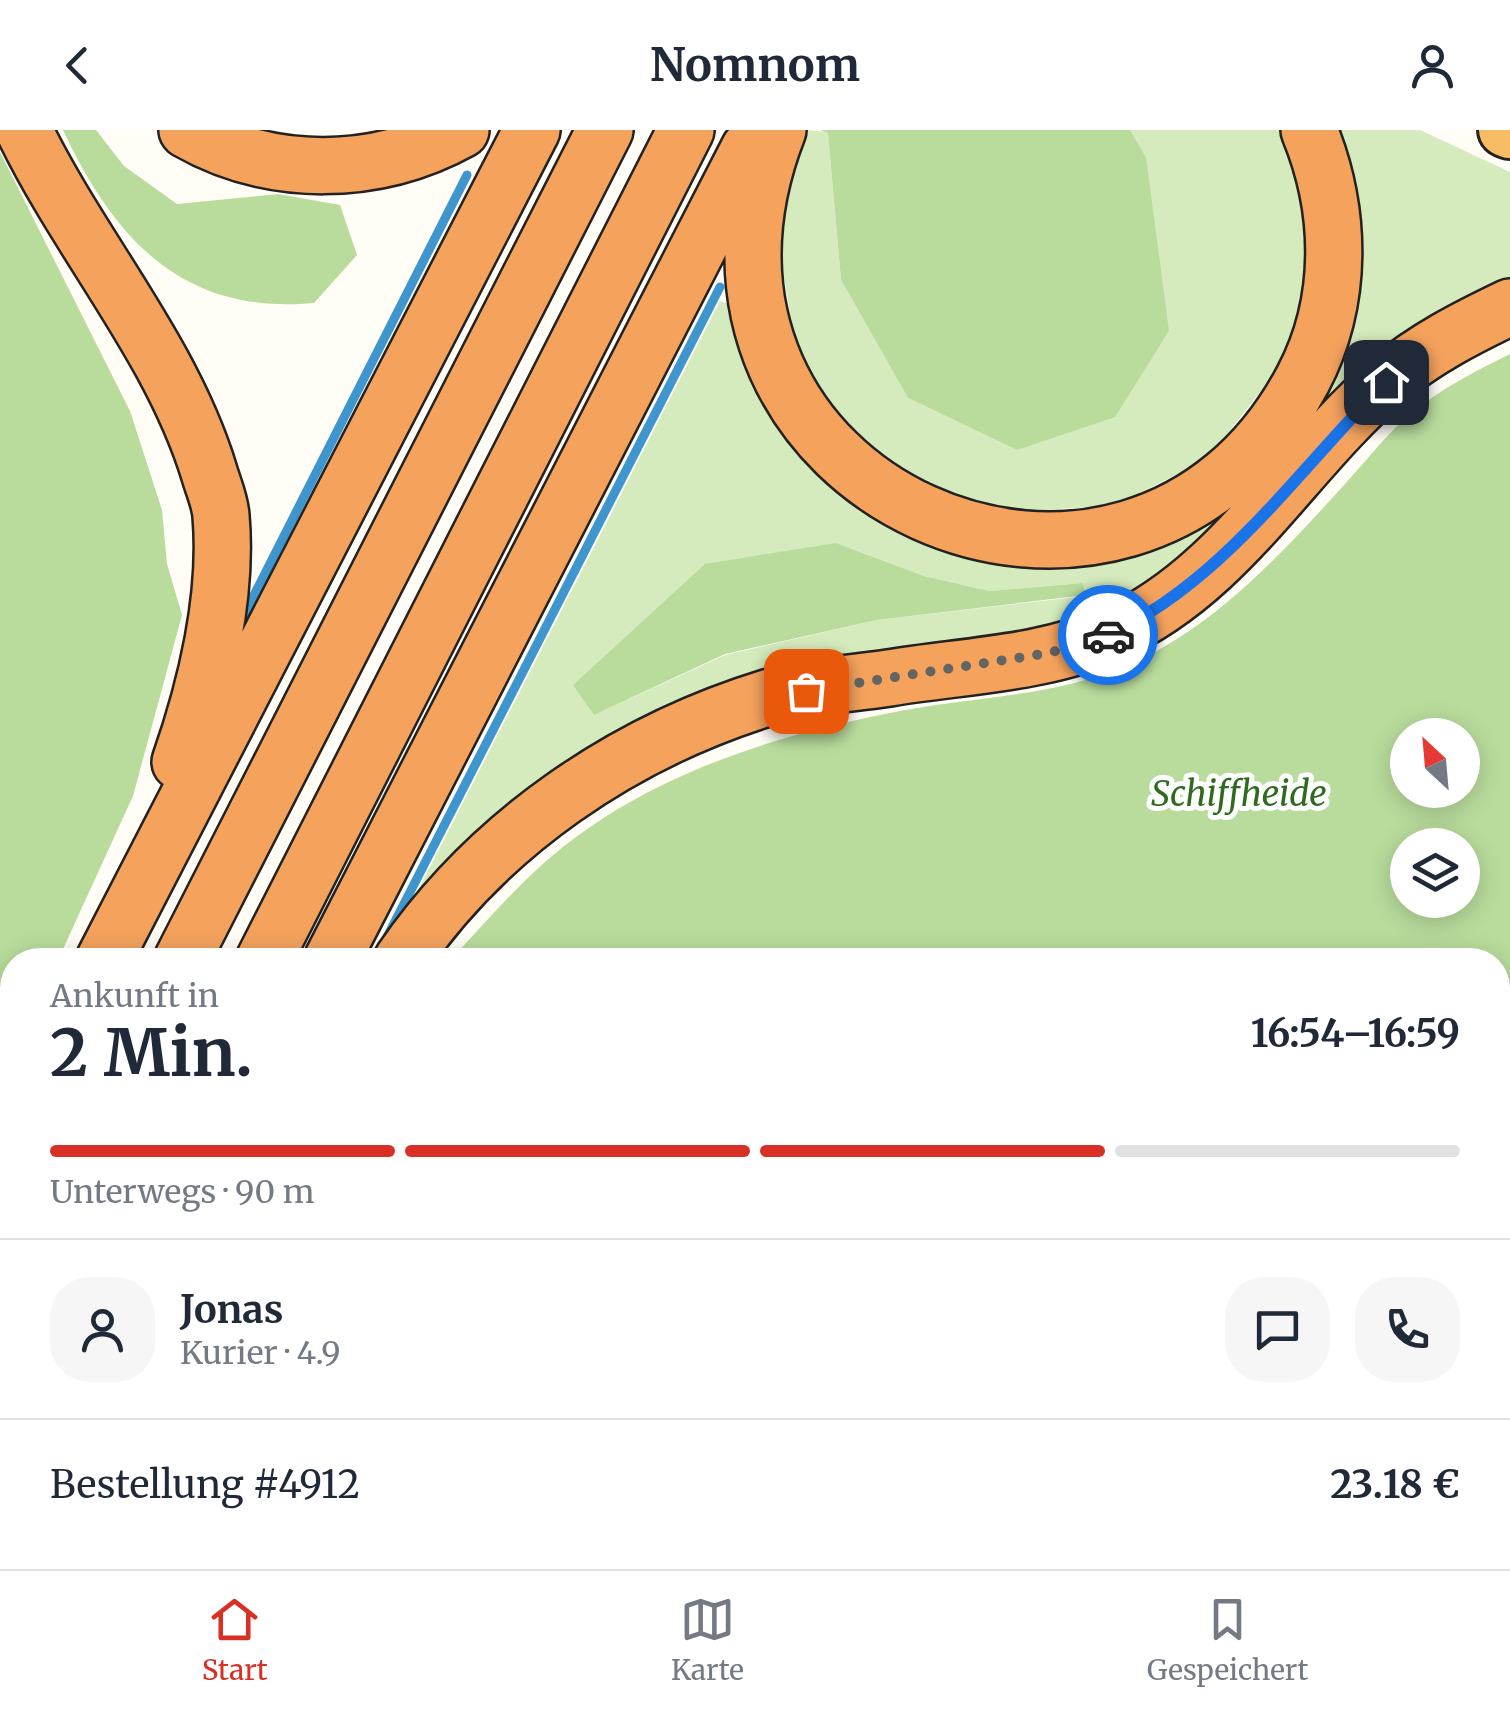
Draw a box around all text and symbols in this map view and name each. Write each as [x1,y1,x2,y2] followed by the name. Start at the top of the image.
[650,37,860,93] text: Nomnom
[50,38,105,93] icon: back
[1405,38,1460,93] icon: person
[1344,340,1429,425] pin
[1359,355,1414,410] icon: home
[1058,585,1158,685] courier
[1081,608,1136,663] icon: car
[764,649,849,734] pin
[779,664,834,719] icon: bag
[1390,718,1480,808] north arrow
[1390,718,1480,918] map controls
[1151,772,1327,816] park label: Schiffheide
[1390,828,1480,918] button: layers
[50,976,219,1016] text: Ankunft in
[1251,1010,1460,1057] text: 16:54–16:59
[50,1012,253,1094] text: 2 Min.
[50,1172,314,1212] text: Unterwegs · 90 m
[50,1277,155,1382] button: person
[1225,1277,1330,1382] button: chat
[1355,1277,1460,1382] button: phone
[180,1286,283,1333] text: Jonas
[180,1333,341,1373] text: Kurier · 4.9
[50,1461,360,1508] text: Bestellung #4912
[1330,1461,1460,1508] text: 23.18 €
[202,1592,268,1688] tab: Start
[671,1592,744,1688] tab: Karte
[1147,1592,1308,1688] tab: Gespeichert

